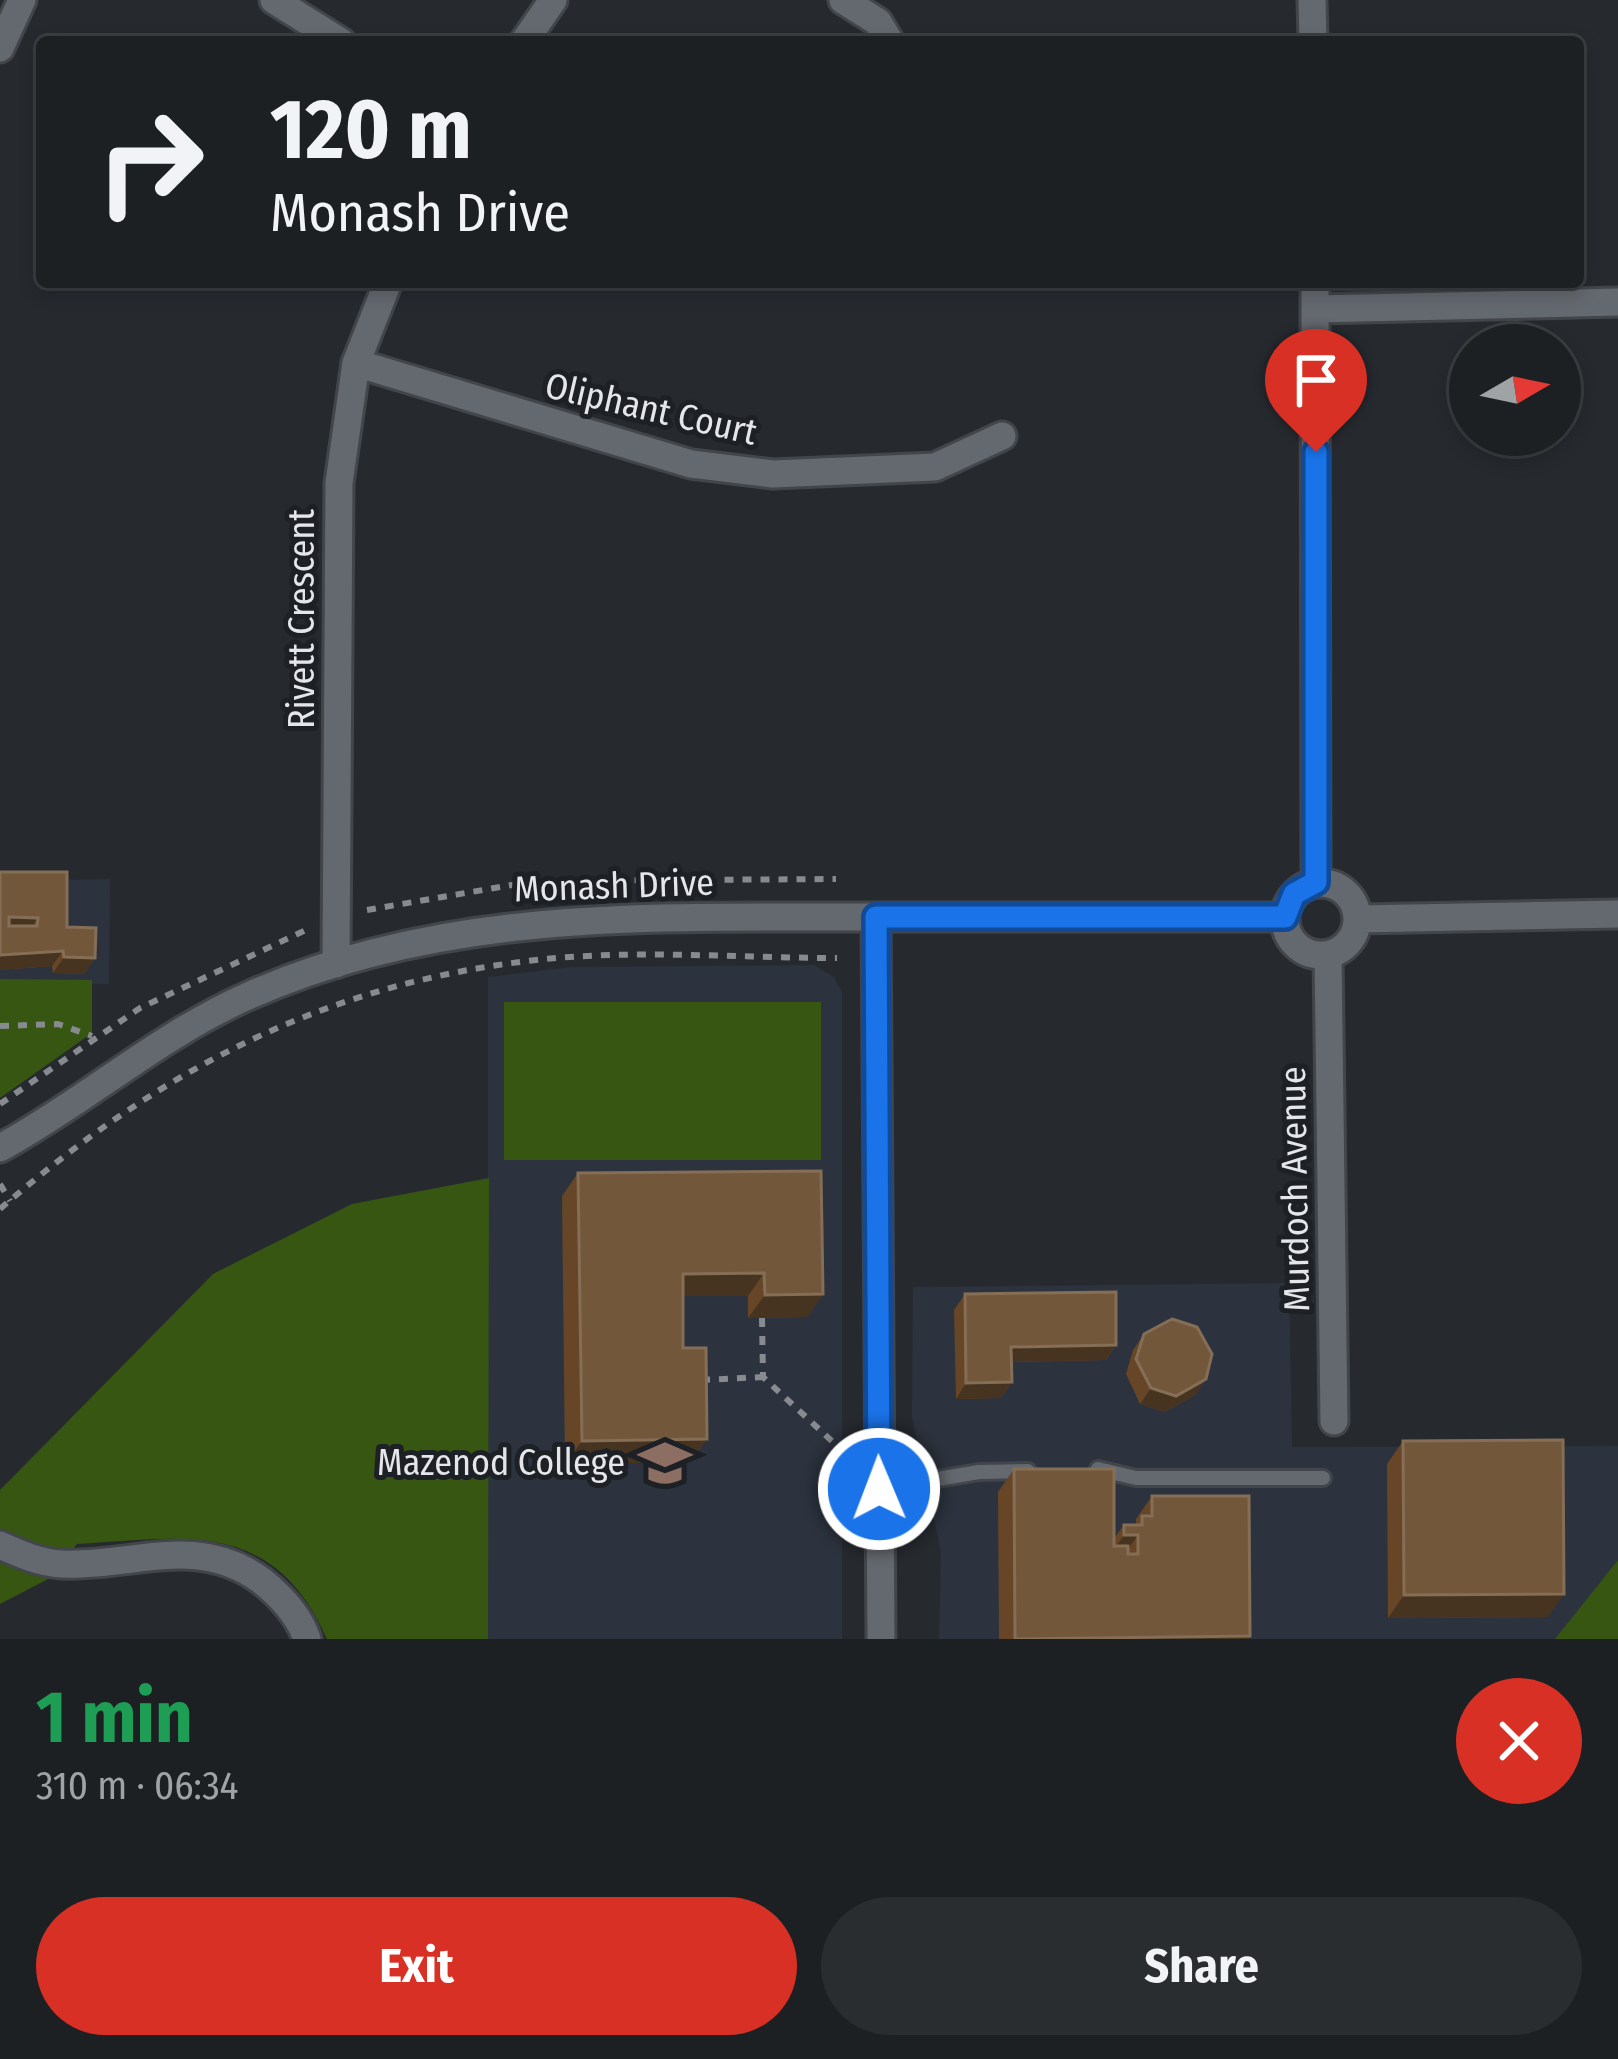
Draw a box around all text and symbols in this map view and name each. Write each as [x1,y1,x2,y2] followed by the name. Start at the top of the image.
[270,79,472,180] text: 120 m
[72,84,228,240] icon: right
[270,181,570,245] text: Monash Drive
[1449,324,1581,456] north arrow
[1449,324,1581,456] map controls
[1265,329,1367,452] pin
[1283,347,1349,413] icon: arrive
[541,363,761,455] street label: Oliphant Court
[280,509,324,729] street label: Rivett Crescent
[513,861,715,911] street label: Monash Drive
[1271,1066,1319,1312] street label: Murdoch Avenue
[816,1426,942,1552] position arrow
[636,1434,694,1492] school or university icon: Mazenod College
[377,1441,625,1485] place label: Mazenod College
[36,1675,193,1761] text: 1 min
[1456,1678,1582,1804] button: close
[36,1763,239,1809] text: 310 m · 06:34
[36,1897,797,2035] button: Exit
[821,1897,1582,2035] button: Share

